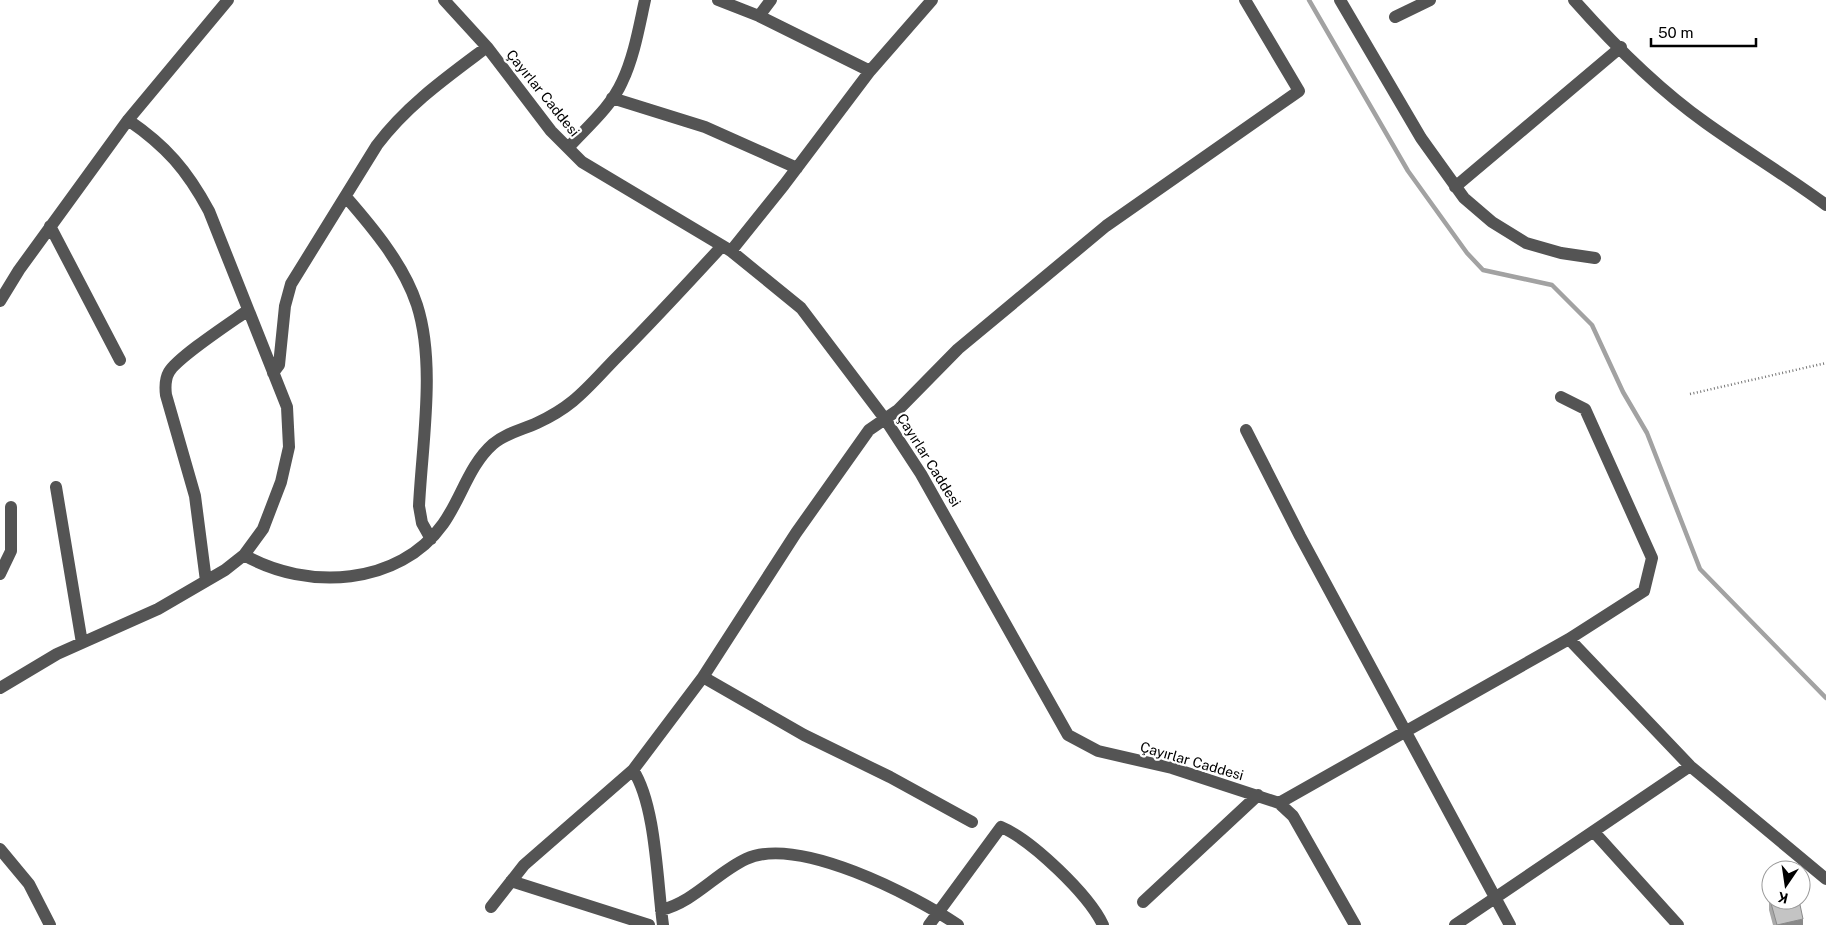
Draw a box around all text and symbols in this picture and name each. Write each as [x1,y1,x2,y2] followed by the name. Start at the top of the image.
[1651,15,1756,47] scale bar
[1658,24,1693,41] text: 50 m
[503,46,583,140] street label: Çayırlar Caddesi
[894,411,964,509] street label: Çayırlar Caddesi
[1139,739,1245,783] street label: Çayırlar Caddesi
[1761,860,1811,910] north arrow
[1776,889,1790,907] text: K

